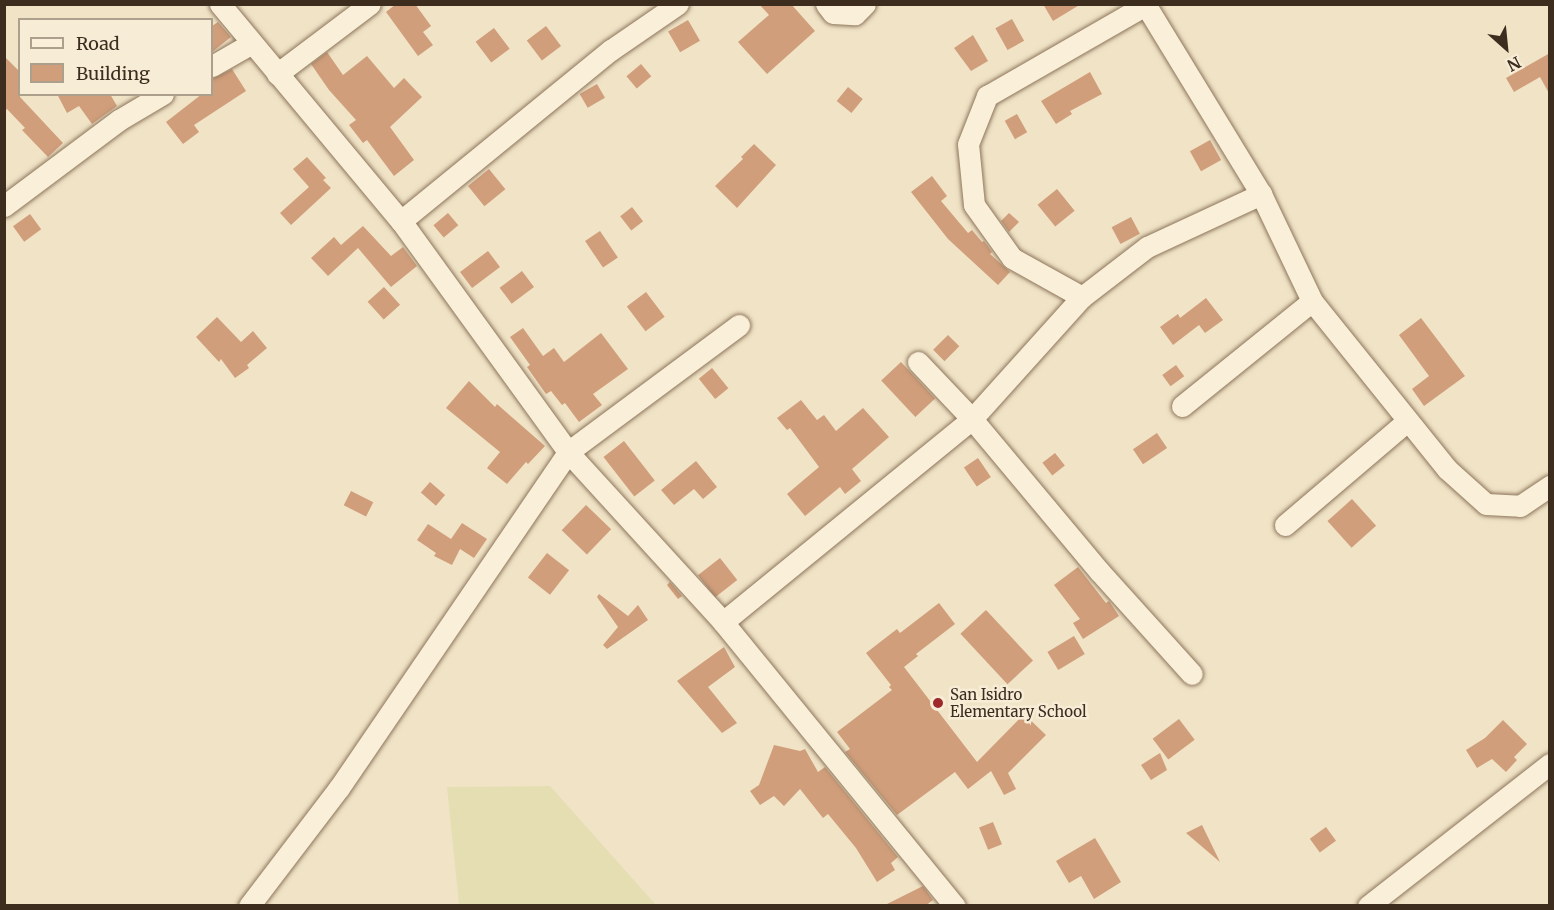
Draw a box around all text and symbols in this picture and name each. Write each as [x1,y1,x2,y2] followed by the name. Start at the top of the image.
[18,18,213,96] legend
[1476,18,1536,78] north arrow
[76,32,120,55] text: Road
[1504,52,1524,76] text: N
[76,62,150,85] text: Building
[950,685,1087,720] place label: San Isidro Elementary School
[931,696,945,710] marker: San Isidro Elementary School

